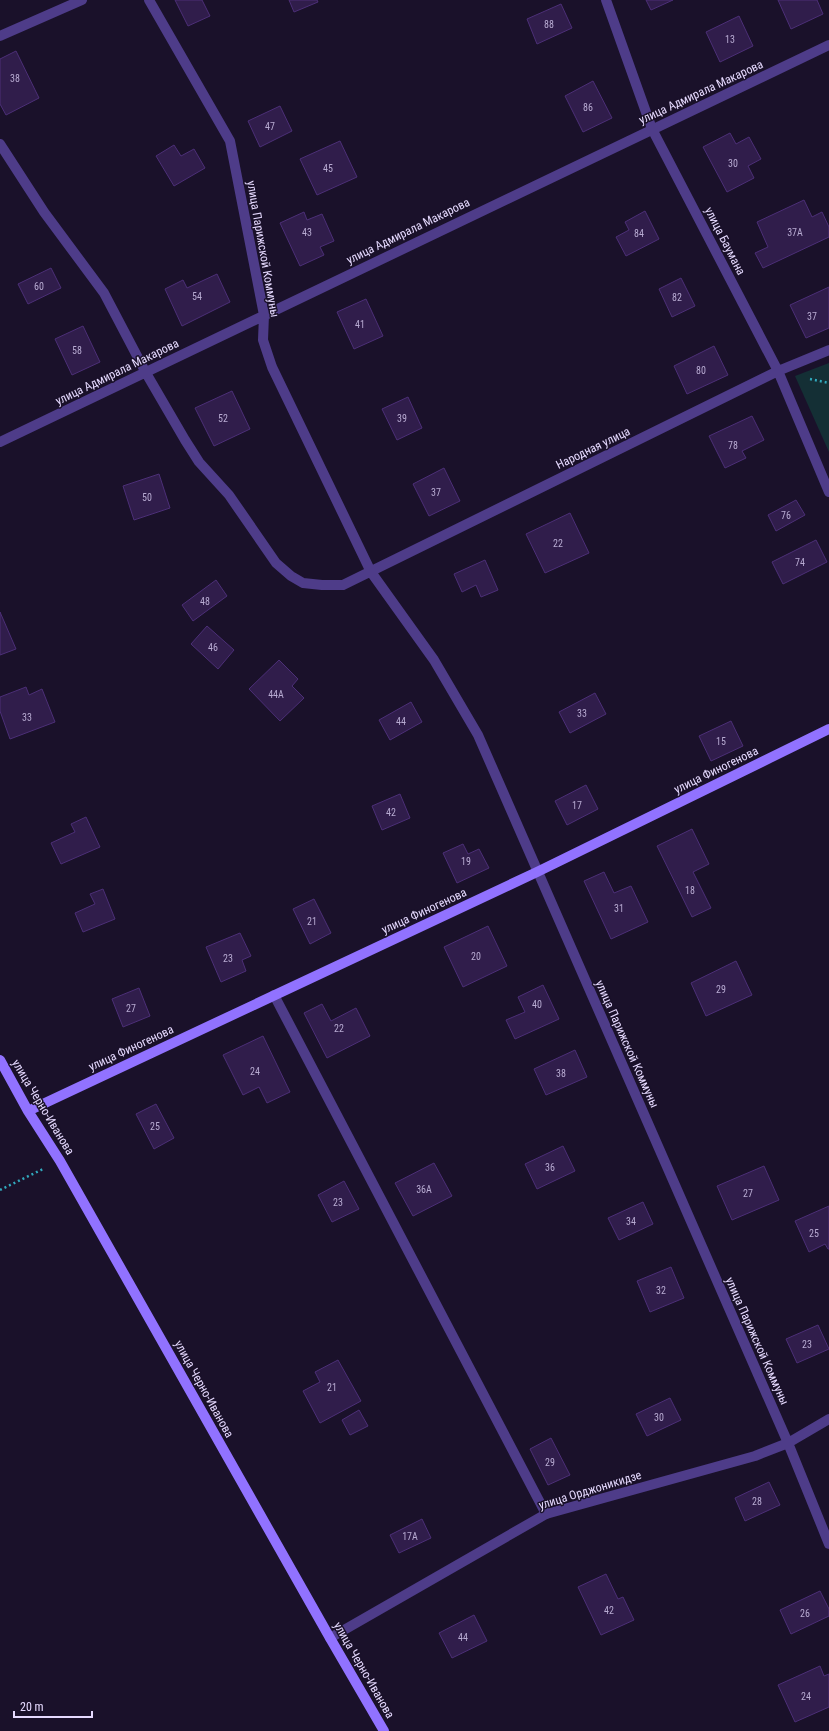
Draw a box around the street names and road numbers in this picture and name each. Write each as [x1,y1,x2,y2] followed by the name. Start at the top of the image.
[637,57,766,127] street label: улица Адмирала Макарова
[244,180,282,318] street label: улица Парижской Коммуны
[344,195,472,267] street label: улица Адмирала Макарова
[702,205,748,278] street label: улица Баумана
[53,336,181,408] street label: улица Адмирала Макарова
[554,424,633,472] street label: Народная улица
[672,743,761,796] street label: улица Финогенова
[379,885,469,937] street label: улица Финогенова
[592,978,662,1110] street label: улица Парижской Коммуны
[86,1022,176,1074] street label: улица Финогенова
[9,1057,77,1157] street label: улица Черно-Иванова
[722,1275,792,1407] street label: улица Парижской Коммуны
[172,1338,237,1440] street label: улица Черно-Иванова
[537,1468,643,1512] street label: улица Орджоникидзе
[331,1619,397,1721] street label: улица Черно-Иванова

